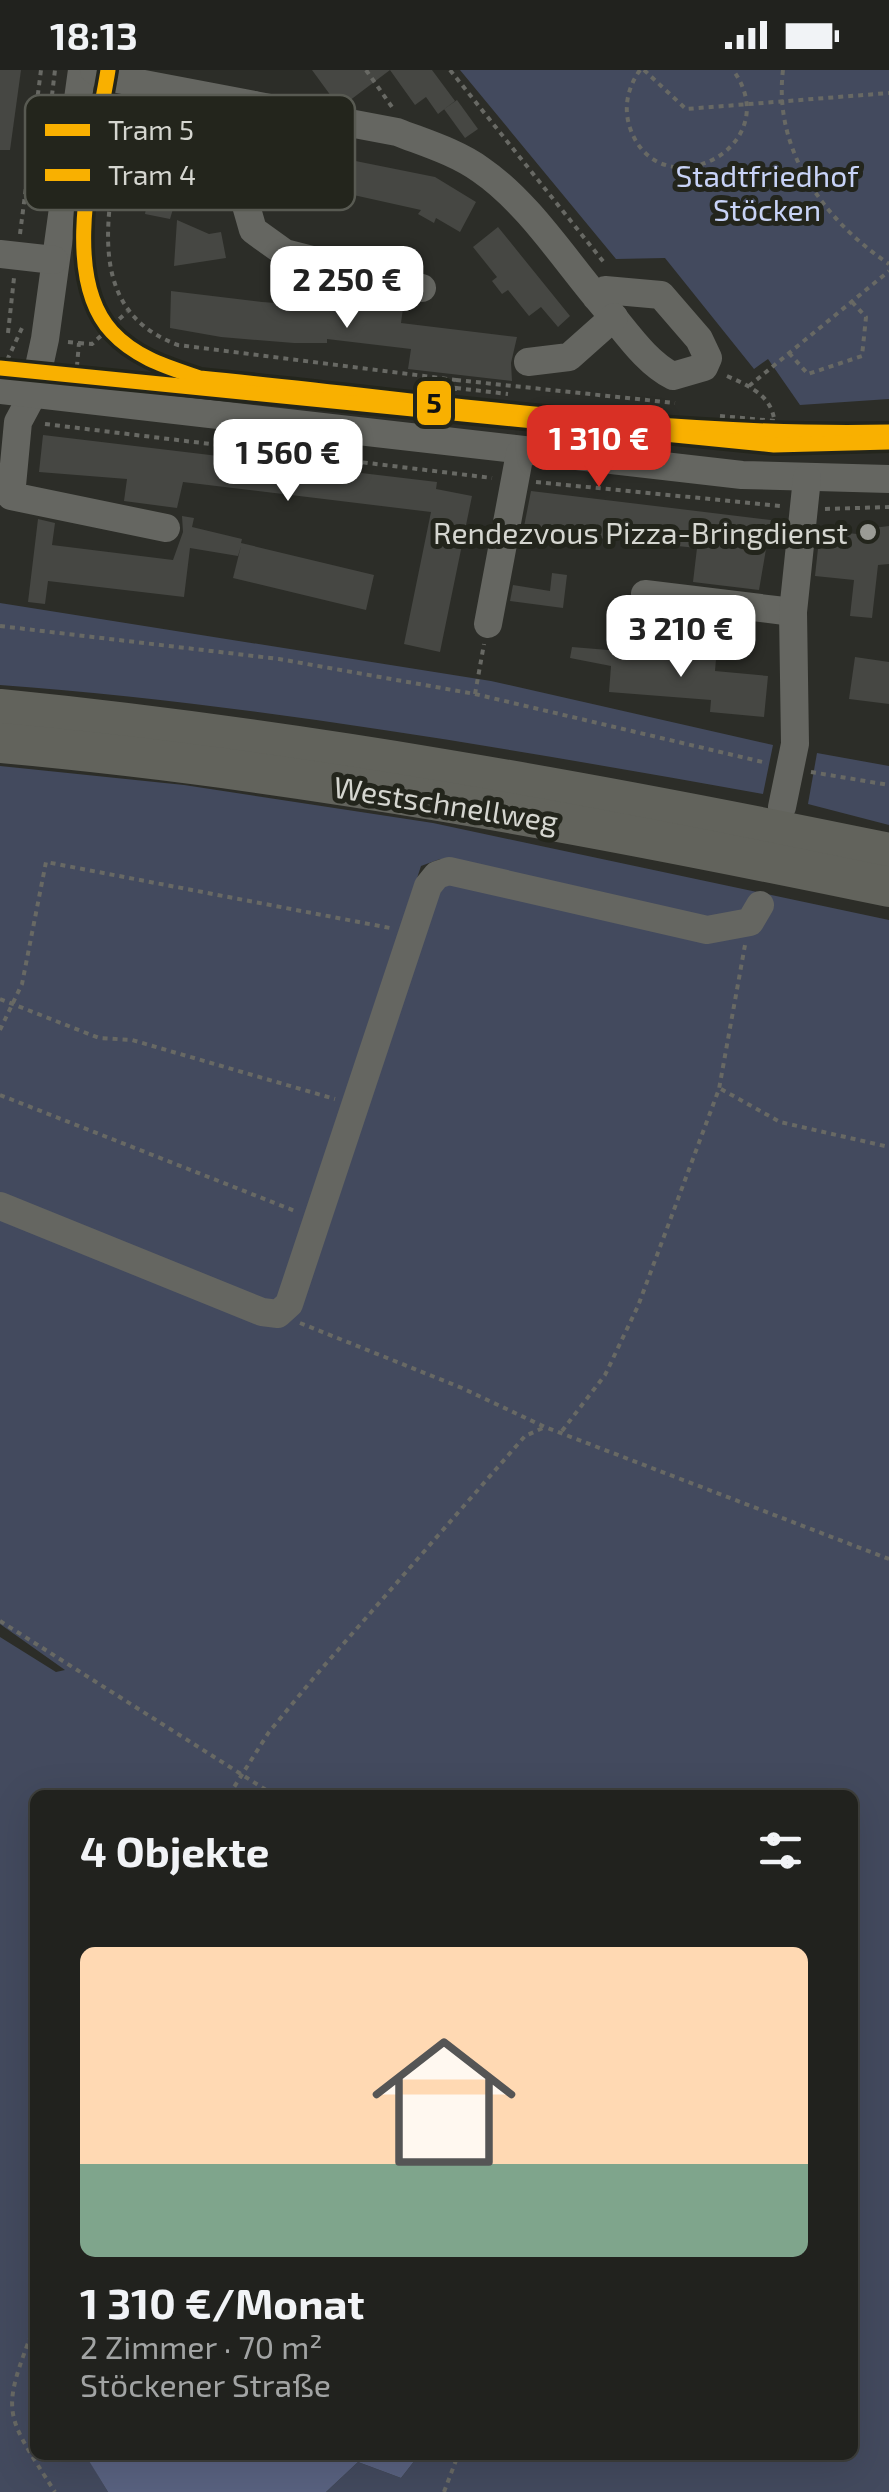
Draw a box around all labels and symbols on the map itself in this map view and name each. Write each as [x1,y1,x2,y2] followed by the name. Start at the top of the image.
[25,95,355,210] legend
[108,112,194,146] text: Tram 5
[108,157,196,191] text: Tram 4
[675,157,859,227] park label: Stadtfriedhof Stöcken
[255,246,439,331] pin: 2 250 €
[415,379,453,427] line badge: 5
[426,385,442,419] text: 5
[507,405,691,490] pin: 1 310 €
[196,419,380,504] pin: 1 560 €
[433,514,848,550] place label: Rendezvous Pizza-Bringdienst
[857,521,879,543] marker: Rendezvous Pizza-Bringdienst
[589,595,773,680] pin: 3 210 €
[331,768,561,839] street label: Westschnellweg

